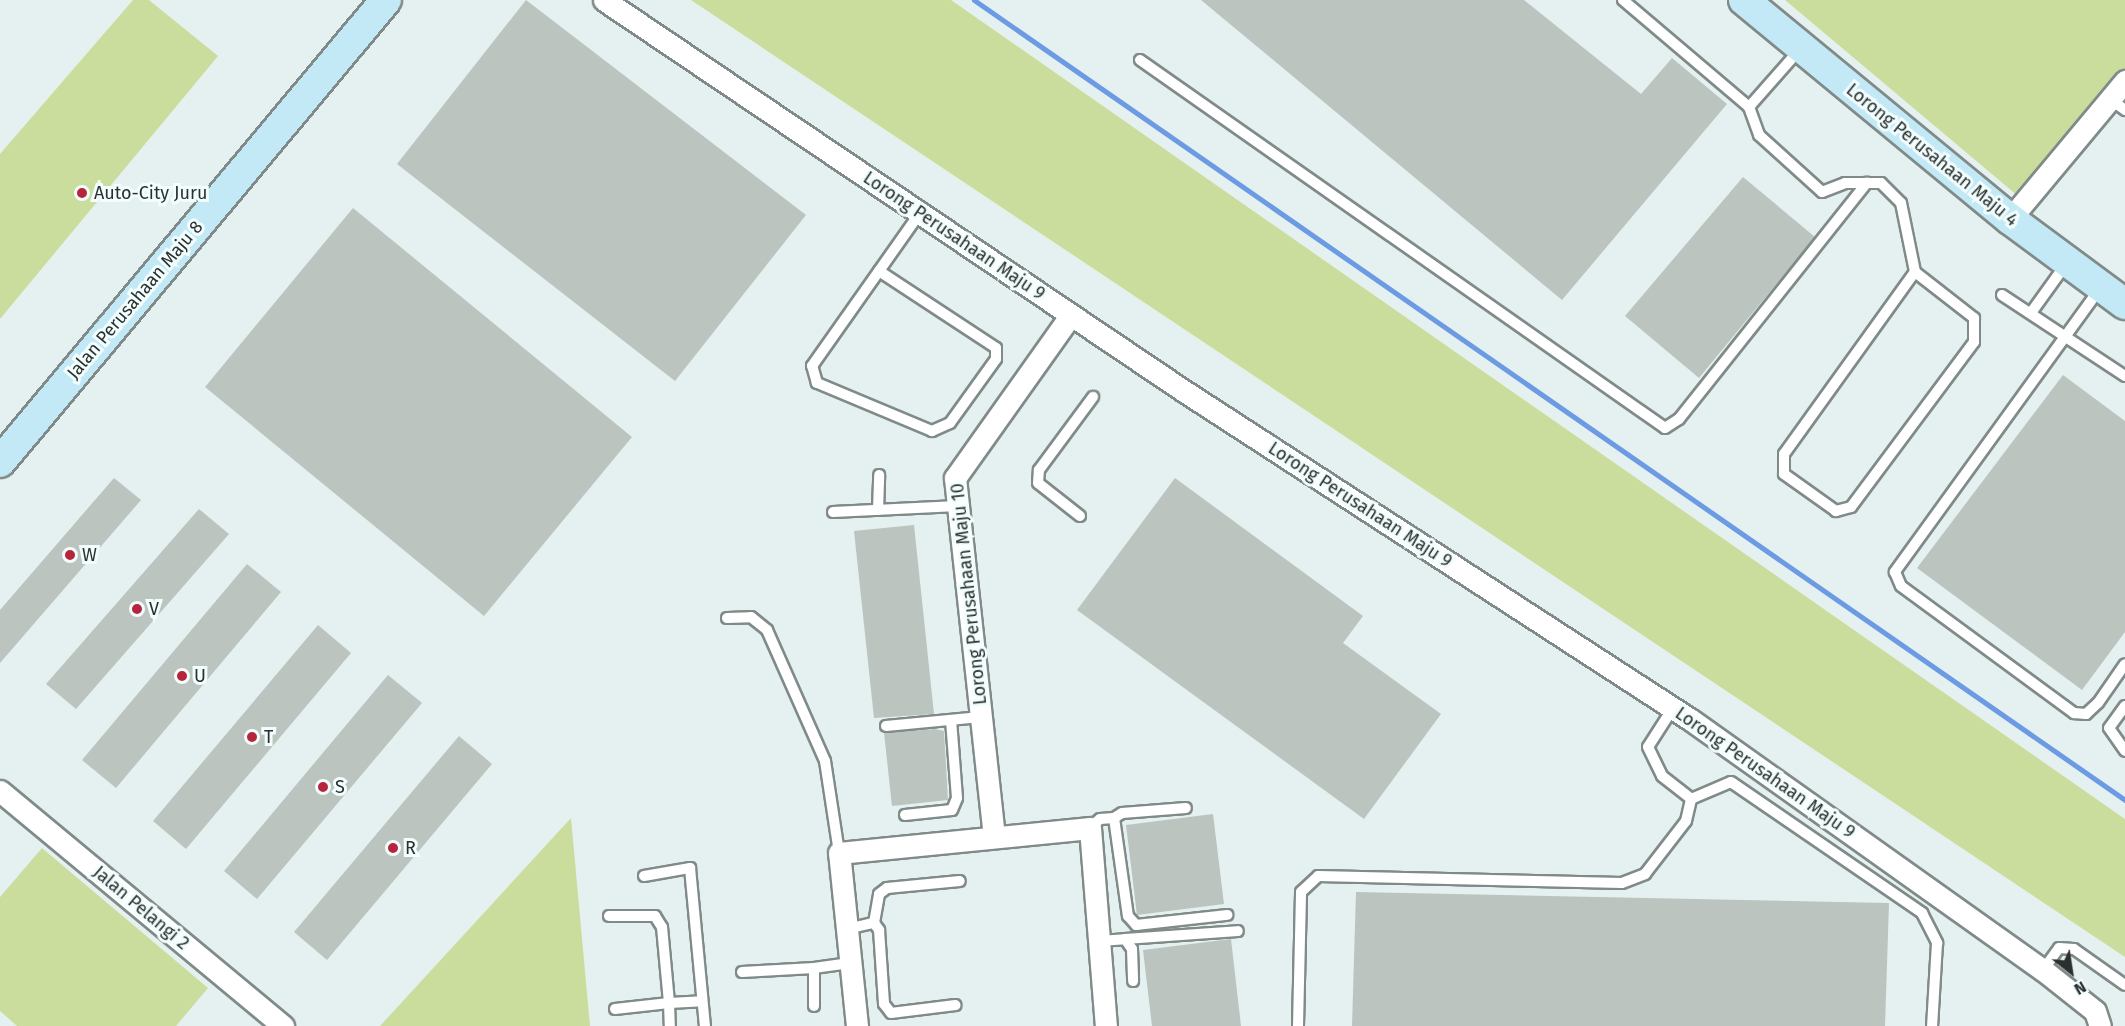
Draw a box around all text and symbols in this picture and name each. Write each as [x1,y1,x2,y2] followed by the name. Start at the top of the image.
[1842,79,2022,231] street label: Lorong Perusahaan Maju 4
[859,167,1049,305] street label: Lorong Perusahaan Maju 9
[94,182,207,204] place label: Auto-City Juru
[75,186,89,200] marker: Auto-City Juru
[63,217,207,383] street label: Jalan Perusahaan Maju 8
[1264,438,1456,572] street label: Lorong Perusahaan Maju 9
[947,482,991,706] street label: Lorong Perusahaan Maju 10
[82,544,97,566] place label: W
[63,548,77,562] marker: W
[149,598,159,620] place label: V
[130,602,144,616] marker: V
[194,665,206,687] place label: U
[175,669,189,683] marker: U
[1671,703,1859,843] street label: Lorong Perusahaan Maju 9
[264,726,273,748] place label: T
[245,730,259,744] marker: T
[335,776,345,798] place label: S
[316,780,330,794] marker: S
[405,837,416,859] place label: R
[386,841,400,855] marker: R
[89,862,193,954] street label: Jalan Pelangi 2
[2041,942,2101,1002] north arrow
[2071,977,2090,999] text: N

